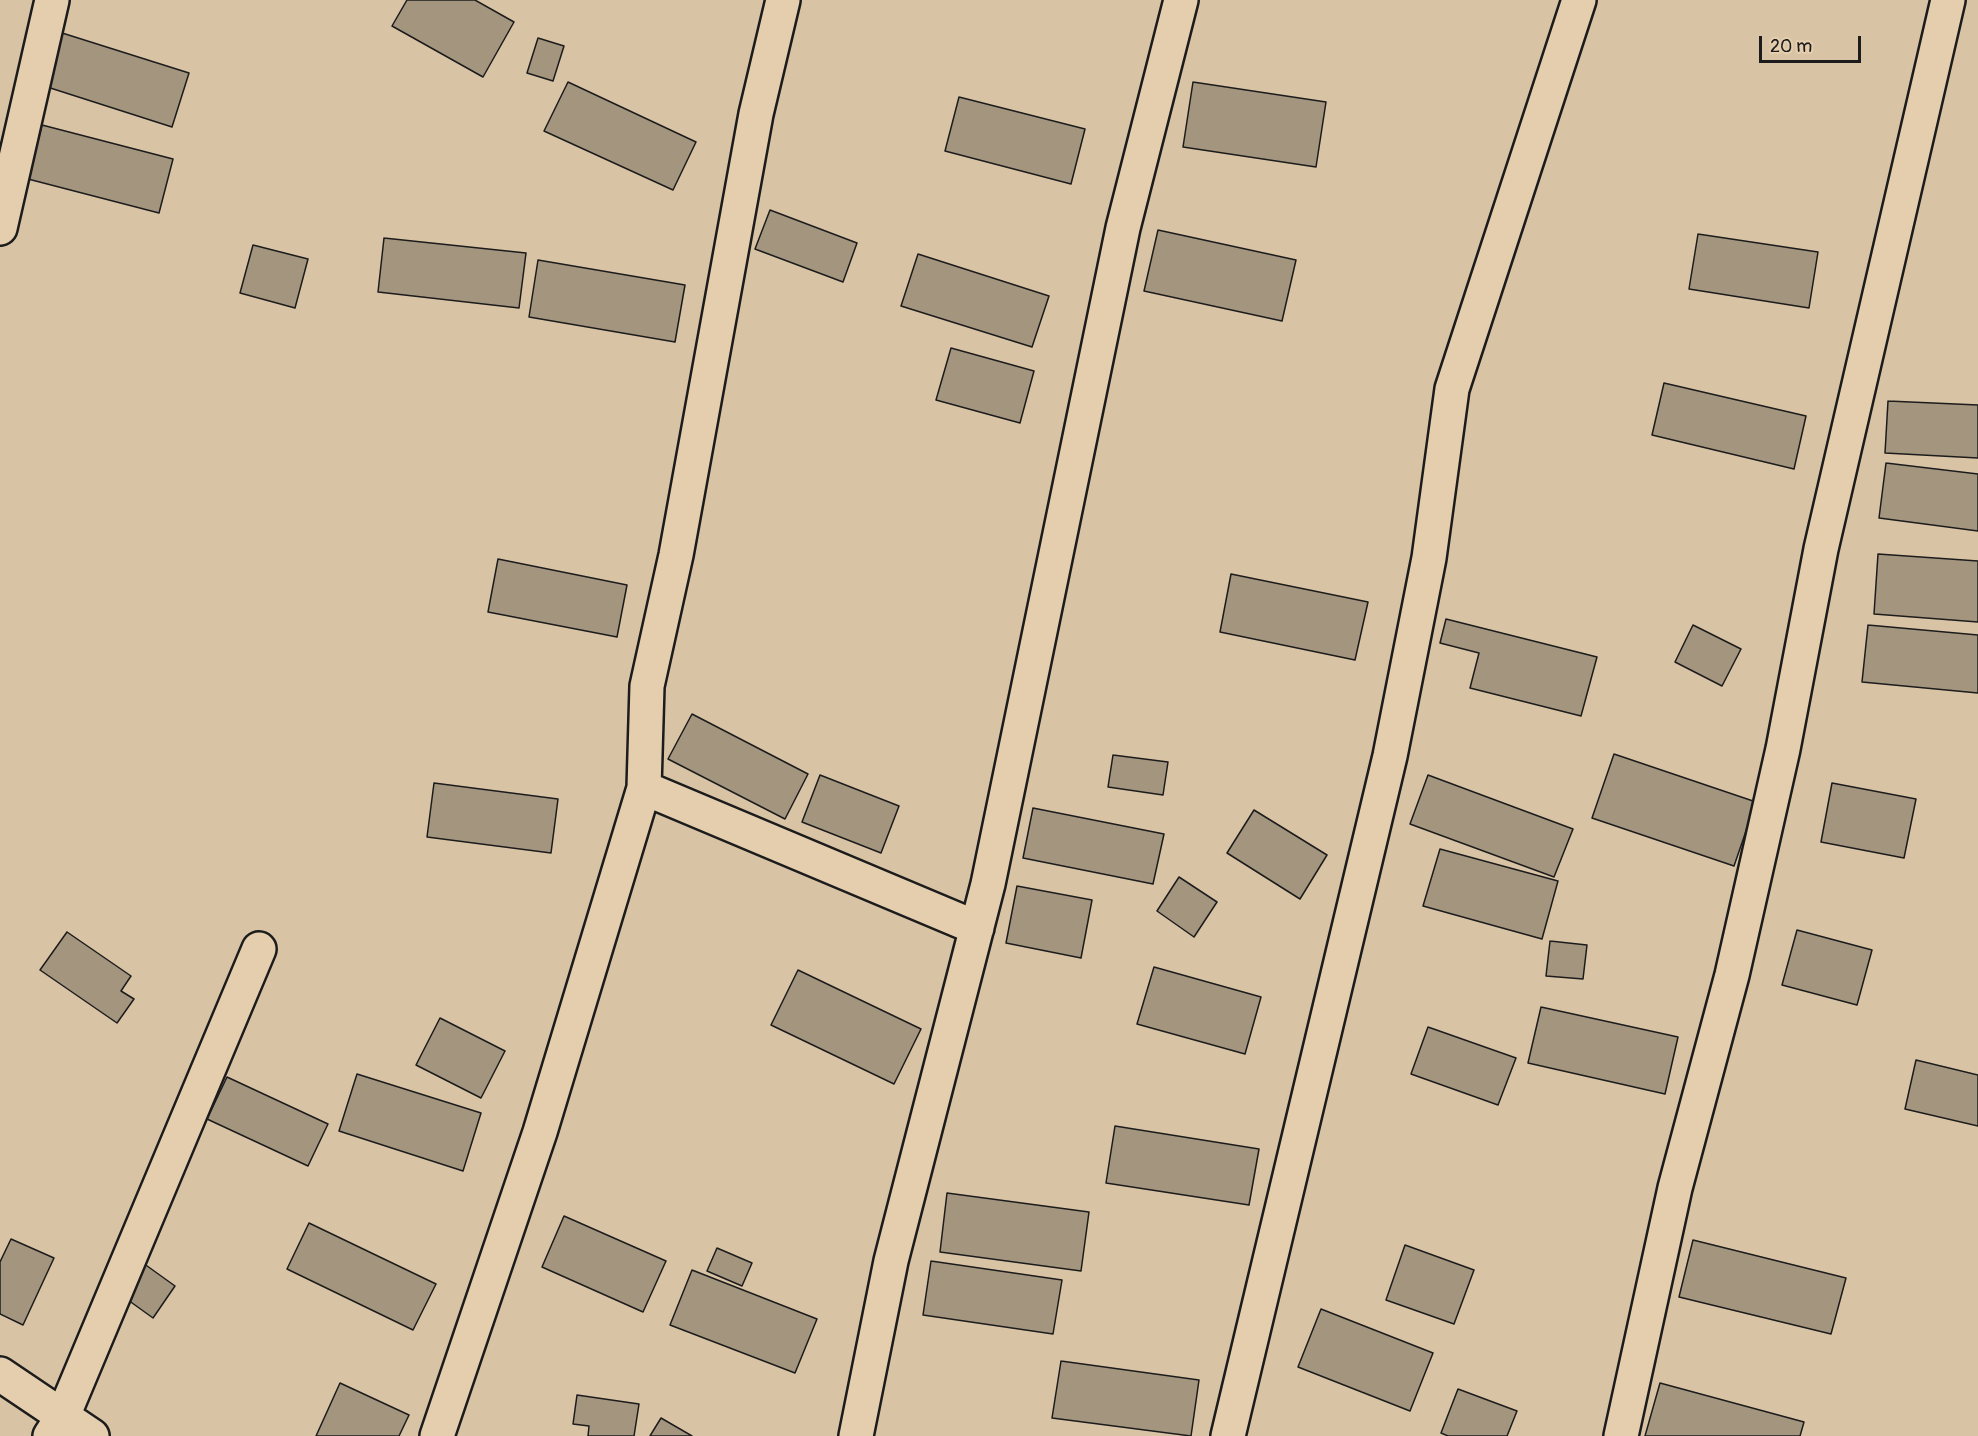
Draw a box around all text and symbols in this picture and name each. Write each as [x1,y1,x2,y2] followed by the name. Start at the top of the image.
[1762,24,1864,62] scale bar
[1770,35,1812,58] text: 20 m

